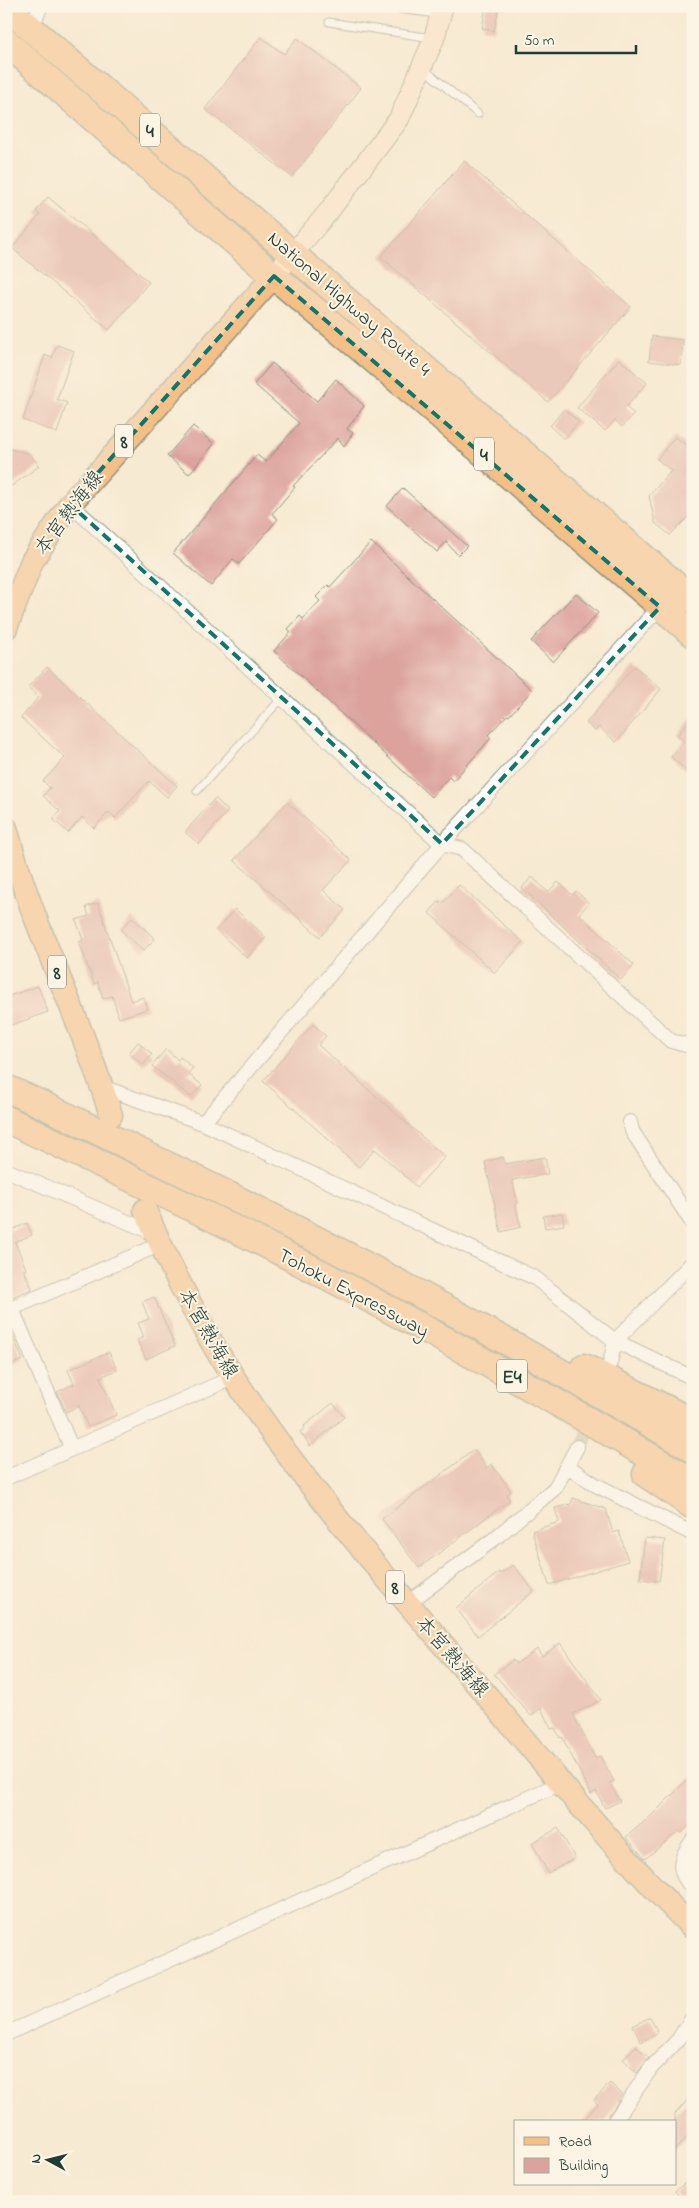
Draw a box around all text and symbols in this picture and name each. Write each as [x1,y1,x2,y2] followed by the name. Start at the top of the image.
[516,22,636,54] scale bar
[524,30,555,52] text: 50 m
[140,114,160,146] road number: 4
[259,225,437,385] street label: National Highway Route 4
[115,424,133,458] road number: 8
[474,438,494,470] road number: 4
[28,465,112,562] street label: 本宮熱海線
[48,956,66,989] road number: 8
[272,1242,434,1346] street label: Tohoku Expressway
[169,1284,244,1385] street label: 本宮熱海線
[497,1360,527,1392] road number: E4
[386,1570,404,1604] road number: 8
[407,1610,495,1705] street label: 本宮熱海線
[514,2120,676,2186] legend
[559,2131,592,2153] text: Road
[22,2136,72,2186] north arrow
[26,2153,48,2165] text: N
[558,2155,608,2178] text: Building

